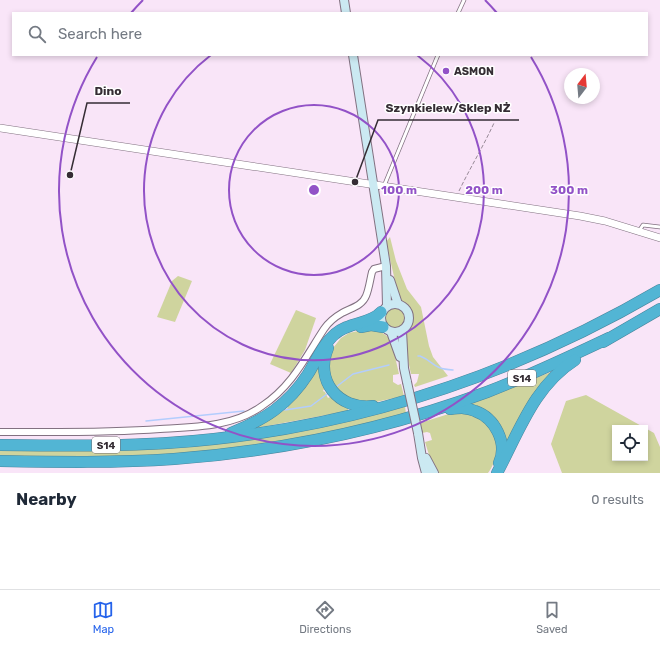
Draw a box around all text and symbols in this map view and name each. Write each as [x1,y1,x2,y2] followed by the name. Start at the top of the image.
[12,12,648,56] search box
[26,23,48,45] icon: search
[58,25,142,43] text: Search here
[454,65,494,78] place label: ASMON
[441,66,451,76] marker: ASMON
[564,68,600,104] north arrow
[87,79,130,103] callout: Dino
[94,84,122,98] text: Dino
[378,96,519,120] callout: Szynkielew/Sklep NŻ
[385,101,511,115] text: Szynkielew/Sklep NŻ
[307,183,321,197] centre of rings
[381,183,417,197] text: 100 m
[465,183,503,197] text: 200 m
[550,183,588,197] text: 300 m
[508,370,536,386] road number: S14
[612,425,648,461] map controls
[612,425,648,461] button: locate
[92,437,120,453] road number: S14
[16,489,77,509] text: Nearby
[591,492,644,507] text: 0 results
[92,599,114,636] tab: Map
[299,599,351,636] tab: Directions
[536,599,568,636] tab: Saved

